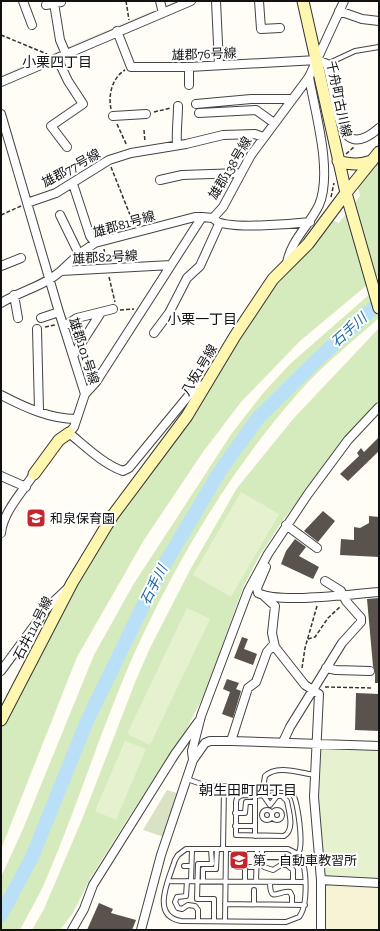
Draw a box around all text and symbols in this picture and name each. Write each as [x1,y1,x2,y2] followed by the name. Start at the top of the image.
[171,45,237,63] street label: 雄郡76号線
[22,54,92,71] district label: 小栗四丁目
[324,59,354,139] street label: 千舟町古川線
[205,134,255,202] street label: 雄郡138号線
[39,146,103,190] street label: 雄郡77号線
[91,208,157,240] street label: 雄郡81号線
[72,248,138,266] street label: 雄郡82号線
[328,308,372,350] water label: 石手川
[167,311,237,328] district label: 小栗一丁目
[66,316,102,386] street label: 雄郡101号線
[178,342,220,398] street label: 八坂1号線
[25,507,47,529] school or university icon: 和泉保育園
[50,511,115,526] place label: 和泉保育園
[137,561,172,608] water label: 石手川
[11,594,55,662] street label: 石井114号線
[199,782,297,799] district label: 朝生田町四丁目
[228,849,250,871] school or university icon: 第一自動車教習所
[253,853,357,868] place label: 第一自動車教習所

